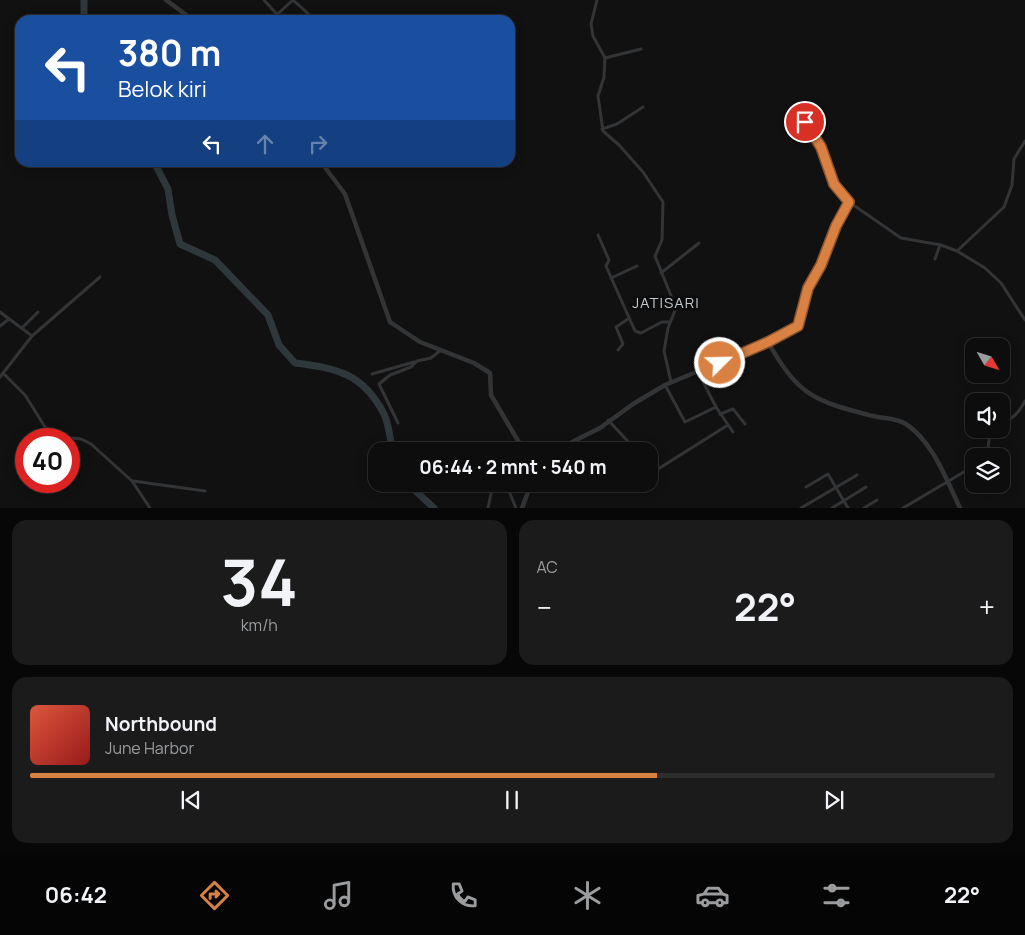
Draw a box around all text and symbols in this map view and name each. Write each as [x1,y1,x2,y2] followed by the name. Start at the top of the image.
[118,29,221,77] text: 380 m
[35,35,100,100] icon: left
[118,74,207,104] text: Belok kiri
[784,101,826,143] pin
[791,108,819,136] icon: arrive
[198,130,226,158] icon: left
[251,130,279,158] icon: ahead
[304,130,332,158] icon: right
[632,292,700,313] district label: JATISARI
[693,336,745,388] position arrow
[965,338,1010,382] north arrow
[965,338,1010,493] map controls
[965,393,1010,438] button: sound
[15,428,80,493] speed limit sign: 40
[965,448,1010,493] button: layers
[419,454,607,480] text: 06:44 · 2 mnt · 540 m
[221,537,298,626] text: 34
[537,556,558,578] text: AC
[734,580,796,632] text: 22°
[537,588,552,626] text: −
[979,588,995,626] text: +
[241,614,278,636] text: km/h
[105,711,217,737] text: Northbound
[105,737,194,759] text: June Harbor
[177,786,205,814] icon: previous
[498,786,526,814] icon: pause
[820,786,848,814] icon: next
[197,878,232,913] icon: directions
[321,878,356,913] icon: music
[446,878,481,913] icon: phone
[570,878,605,913] icon: climate
[695,878,730,913] icon: car
[819,878,854,913] icon: filters
[45,880,107,910] text: 06:42
[944,880,980,910] text: 22°

